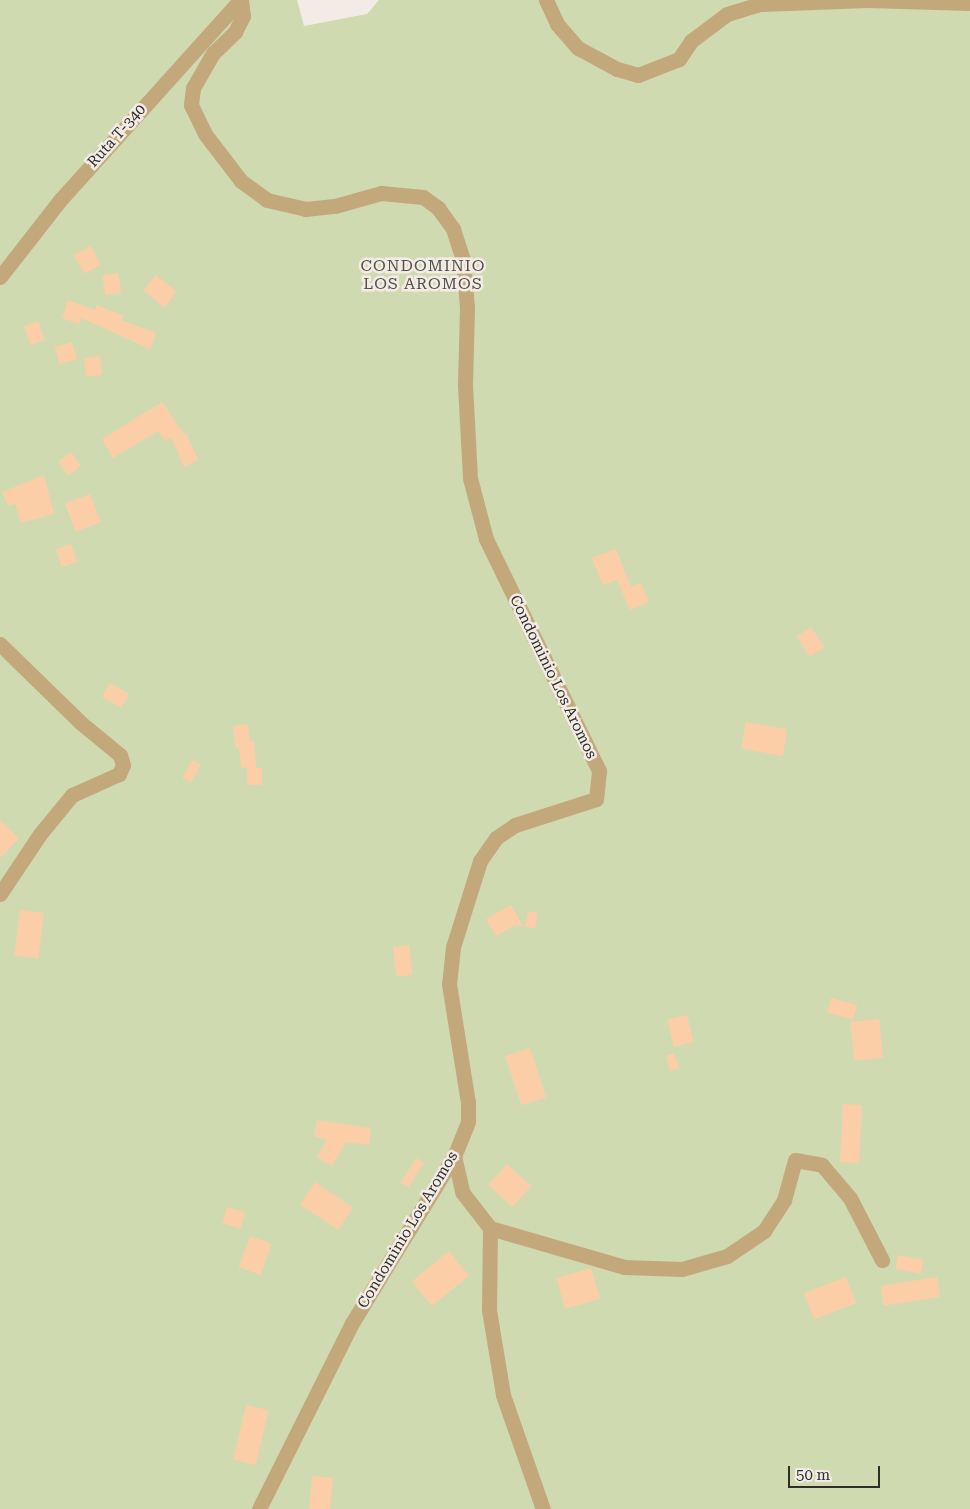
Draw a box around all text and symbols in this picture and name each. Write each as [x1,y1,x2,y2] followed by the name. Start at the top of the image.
[84,101,150,171] street label: Ruta T-340
[359,256,487,294] district label: CONDOMINIO LOS AROMOS
[506,592,600,762] street label: Condominio Los Aromos
[354,1148,462,1312] street label: Condominio Los Aromos
[790,1456,882,1488] scale bar
[796,1466,830,1484] text: 50 m

